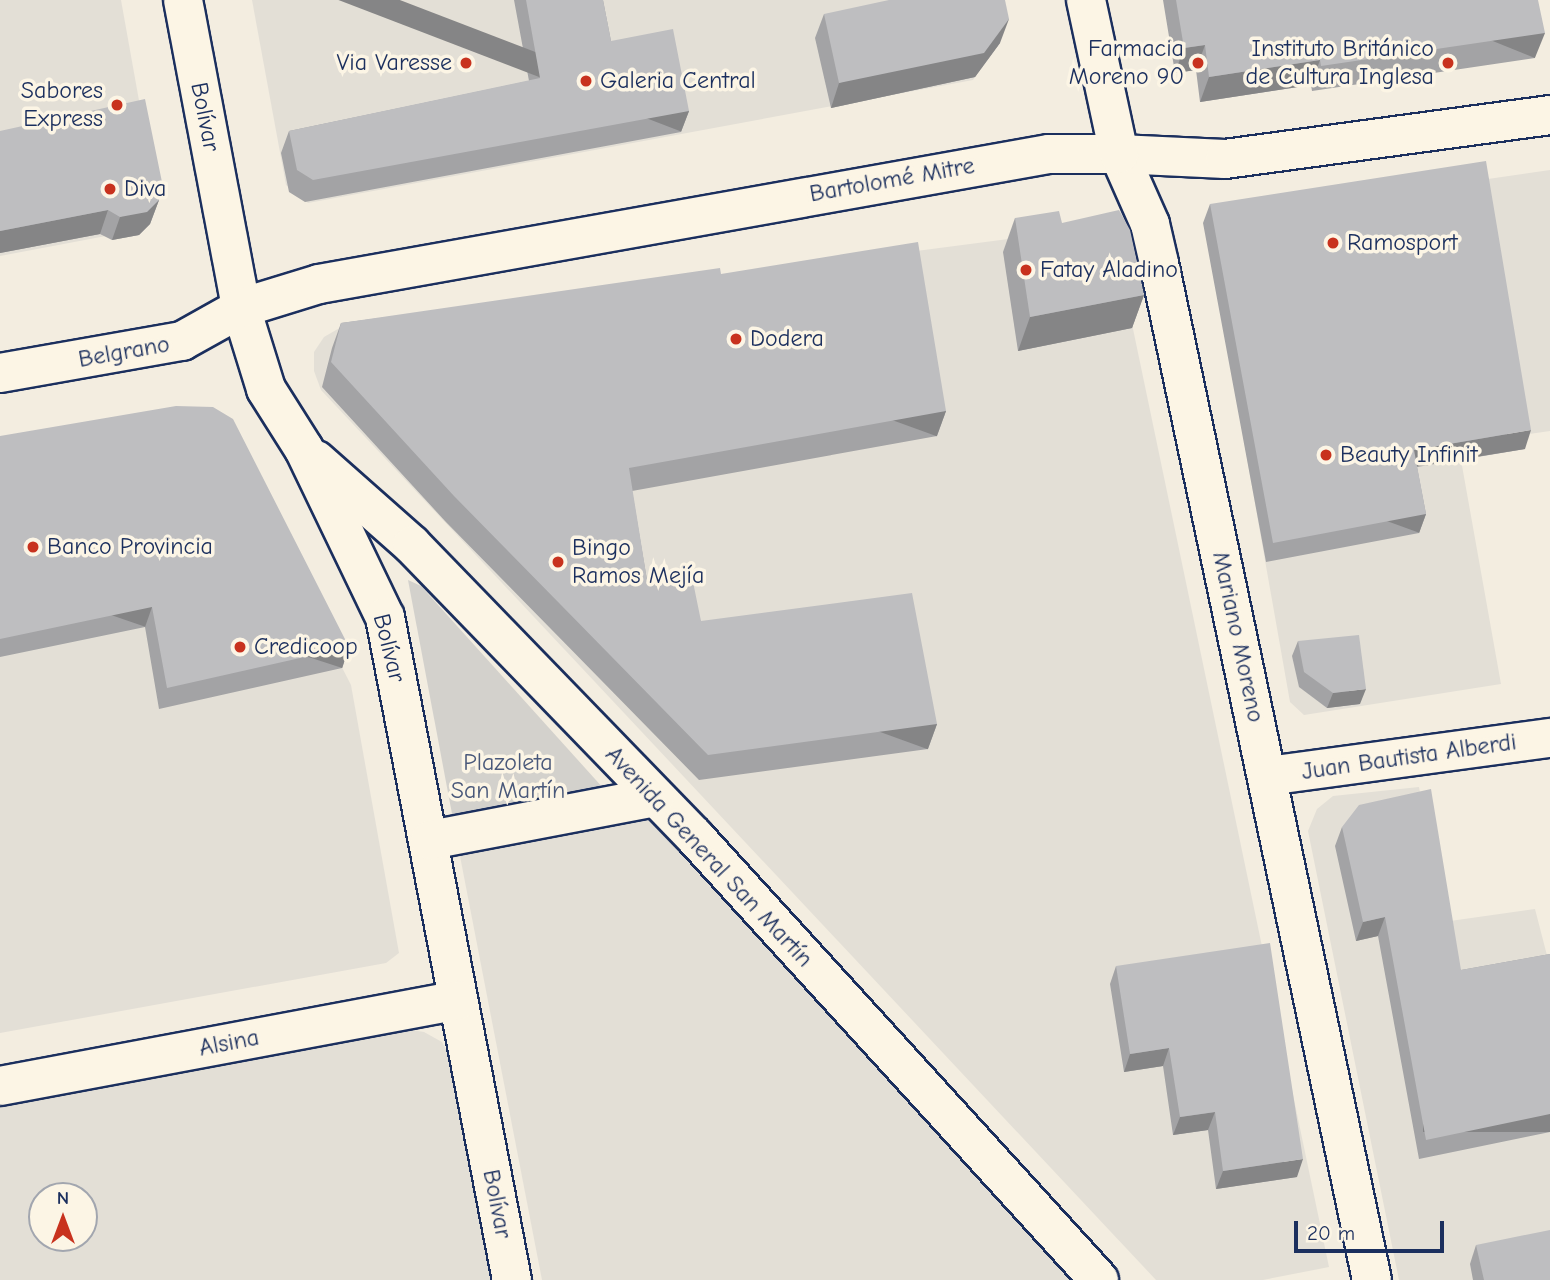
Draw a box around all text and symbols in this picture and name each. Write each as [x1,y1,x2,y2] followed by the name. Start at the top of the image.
[1069,35,1184,91] place label: Farmacia Moreno 90
[1245,35,1434,91] place label: Instituto Británico de Cultura Inglesa
[336,49,452,77] place label: Via Varesse
[458,55,474,71] marker: Via Varesse
[1190,55,1206,71] marker: Farmacia Moreno 90
[1440,55,1456,71] marker: Instituto Británico de Cultura Inglesa
[600,67,756,95] place label: Galeria Central
[578,73,594,89] marker: Galeria Central
[21,77,103,133] place label: Sabores Express
[184,80,226,154] street label: Bolívar
[109,97,125,113] marker: Sabores Express
[807,151,977,209] street label: Bartolomé Mitre
[124,175,166,203] place label: Diva
[102,181,118,197] marker: Diva
[1347,229,1458,257] place label: Ramosport
[1325,235,1341,251] marker: Ramosport
[1040,256,1178,284] place label: Fatay Aladino
[1018,262,1034,278] marker: Fatay Aladino
[750,325,824,353] place label: Dodera
[76,330,172,374] street label: Belgrano
[728,331,744,347] marker: Dodera
[1340,441,1478,469] place label: Beauty Infinit
[1318,447,1334,463] marker: Beauty Infinit
[47,533,213,561] place label: Banco Provincia
[572,534,704,590] place label: Bingo Ramos Mejía
[25,539,41,555] marker: Banco Provincia
[1206,549,1270,725] street label: Mariano Moreno
[550,554,566,570] marker: Bingo Ramos Mejía
[367,611,411,685] street label: Bolívar
[254,633,358,661] place label: Credicoop
[232,639,248,655] marker: Credicoop
[1300,728,1518,786] street label: Juan Bautista Alberdi
[599,741,819,973] street label: Avenida General San Martín
[451,749,565,805] park label: Plazoleta San Martín
[197,1023,261,1063] street label: Alsina
[476,1167,518,1241] street label: Bolívar
[28,1182,98,1252] north arrow
[57,1187,69,1209] text: N
[1298,1206,1448,1250] scale bar
[1307,1221,1355,1245] text: 20 m

